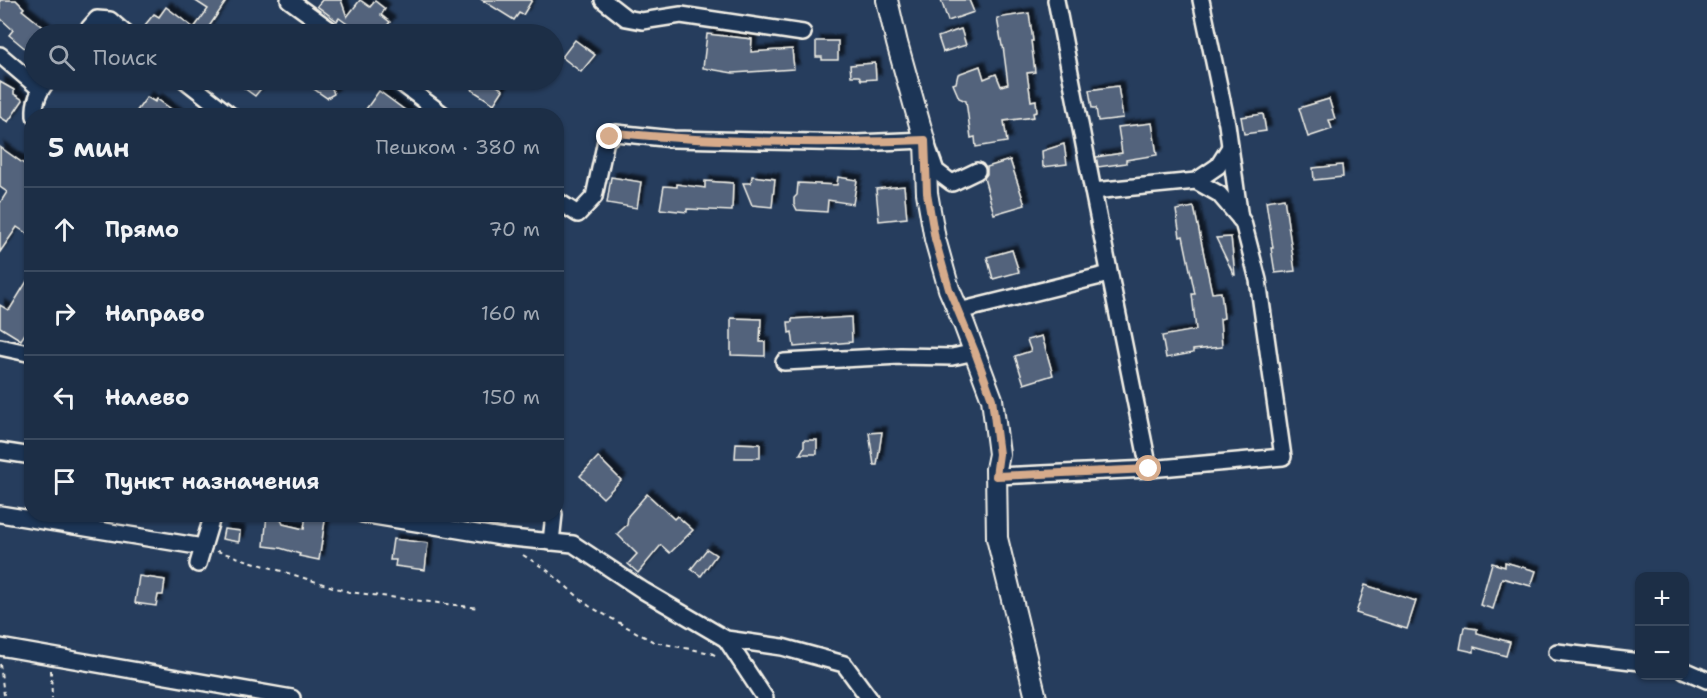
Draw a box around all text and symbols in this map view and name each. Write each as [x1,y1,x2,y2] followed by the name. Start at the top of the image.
[24,24,564,90] search box
[45,41,78,74] icon: search
[93,43,157,72] text: Поиск
[596,123,622,149] route end
[48,130,129,165] text: 5 мин
[376,134,540,160] text: Пешком · 380 m
[48,213,81,246] icon: ahead
[105,215,179,244] text: Прямо
[488,216,540,242] text: 70 m
[48,297,81,330] icon: right
[105,299,205,328] text: Направо
[481,300,540,326] text: 160 m
[48,381,81,414] icon: left
[105,383,189,412] text: Налево
[482,384,540,410] text: 150 m
[1135,455,1161,481] route start
[48,465,81,498] icon: arrive
[105,467,319,496] text: Пункт назначения
[1635,572,1689,680] map controls
[1635,572,1689,626] button: +
[1635,626,1689,680] button: −

